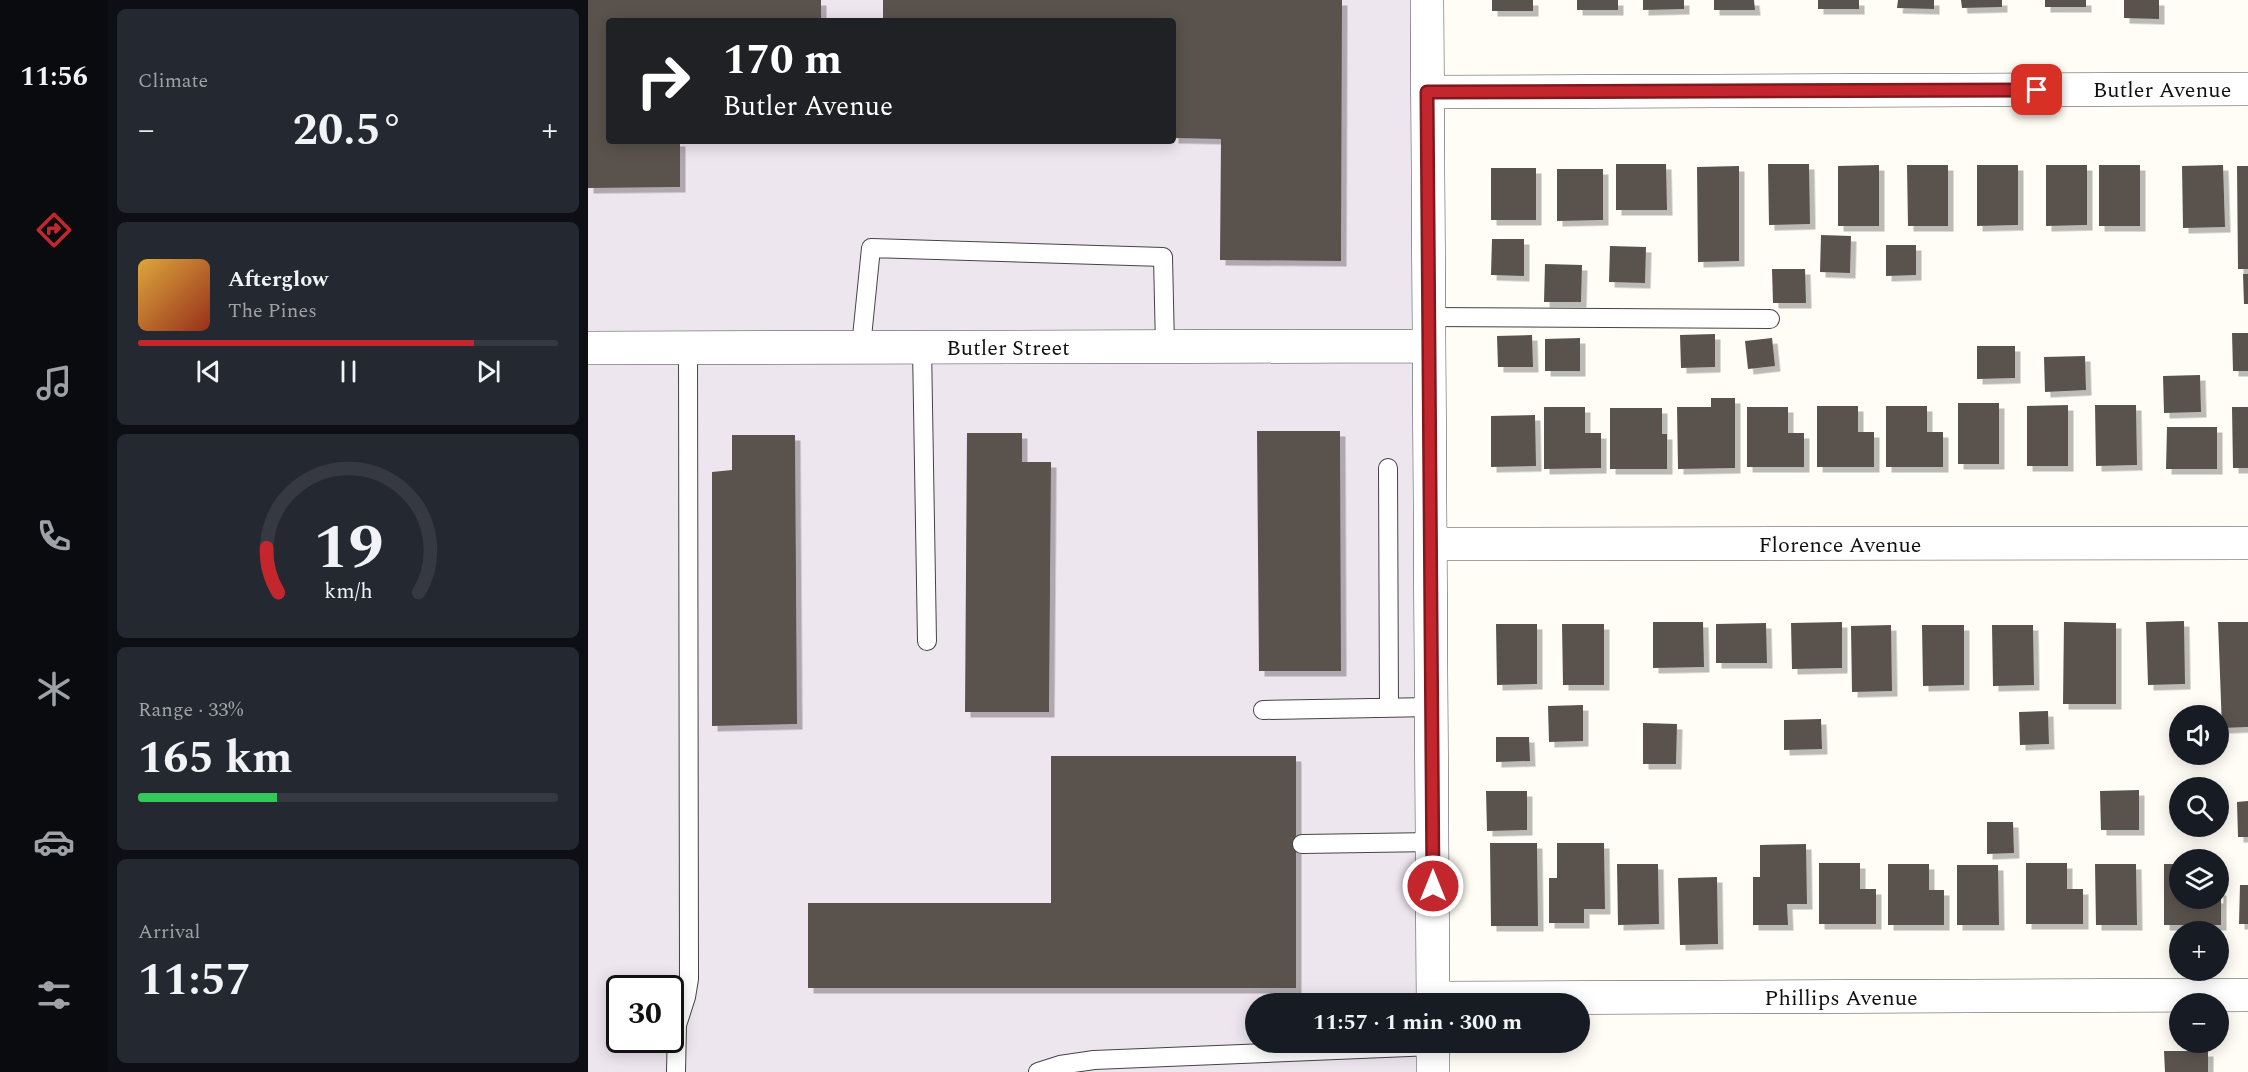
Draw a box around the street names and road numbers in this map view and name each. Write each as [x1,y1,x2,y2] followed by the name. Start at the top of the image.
[2093,74,2231,107] street label: Butler Avenue
[946,332,1070,365] street label: Butler Street
[1759,529,1921,562] street label: Florence Avenue
[1764,982,1918,1015] street label: Phillips Avenue

